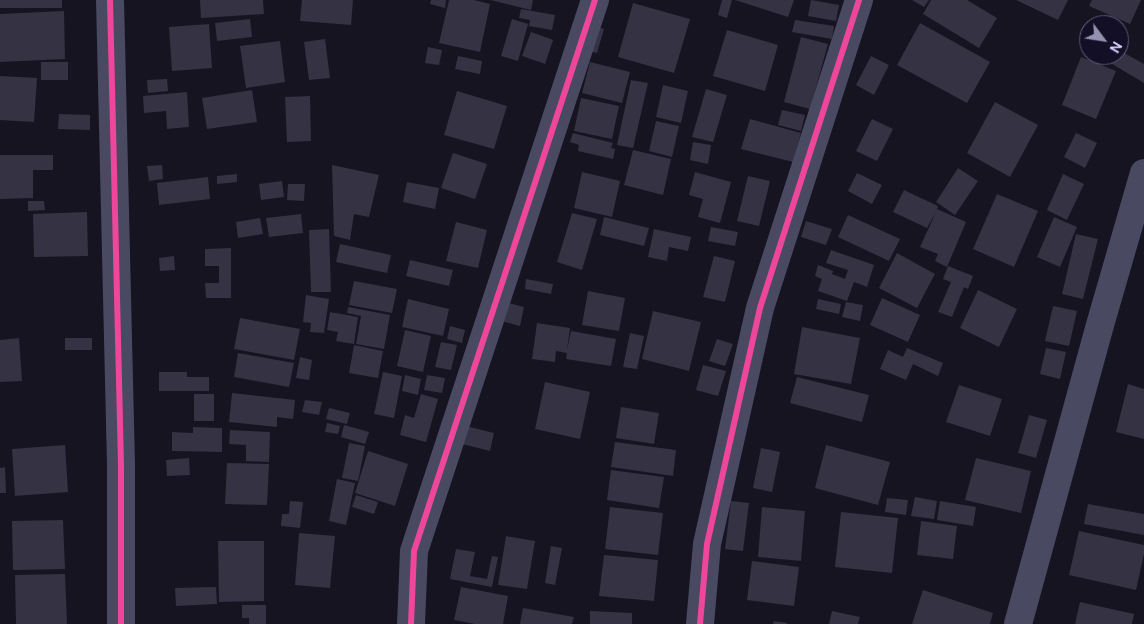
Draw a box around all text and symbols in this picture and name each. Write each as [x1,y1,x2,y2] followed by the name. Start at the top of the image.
[1079,15,1129,65] north arrow
[1106,38,1126,56] text: N

